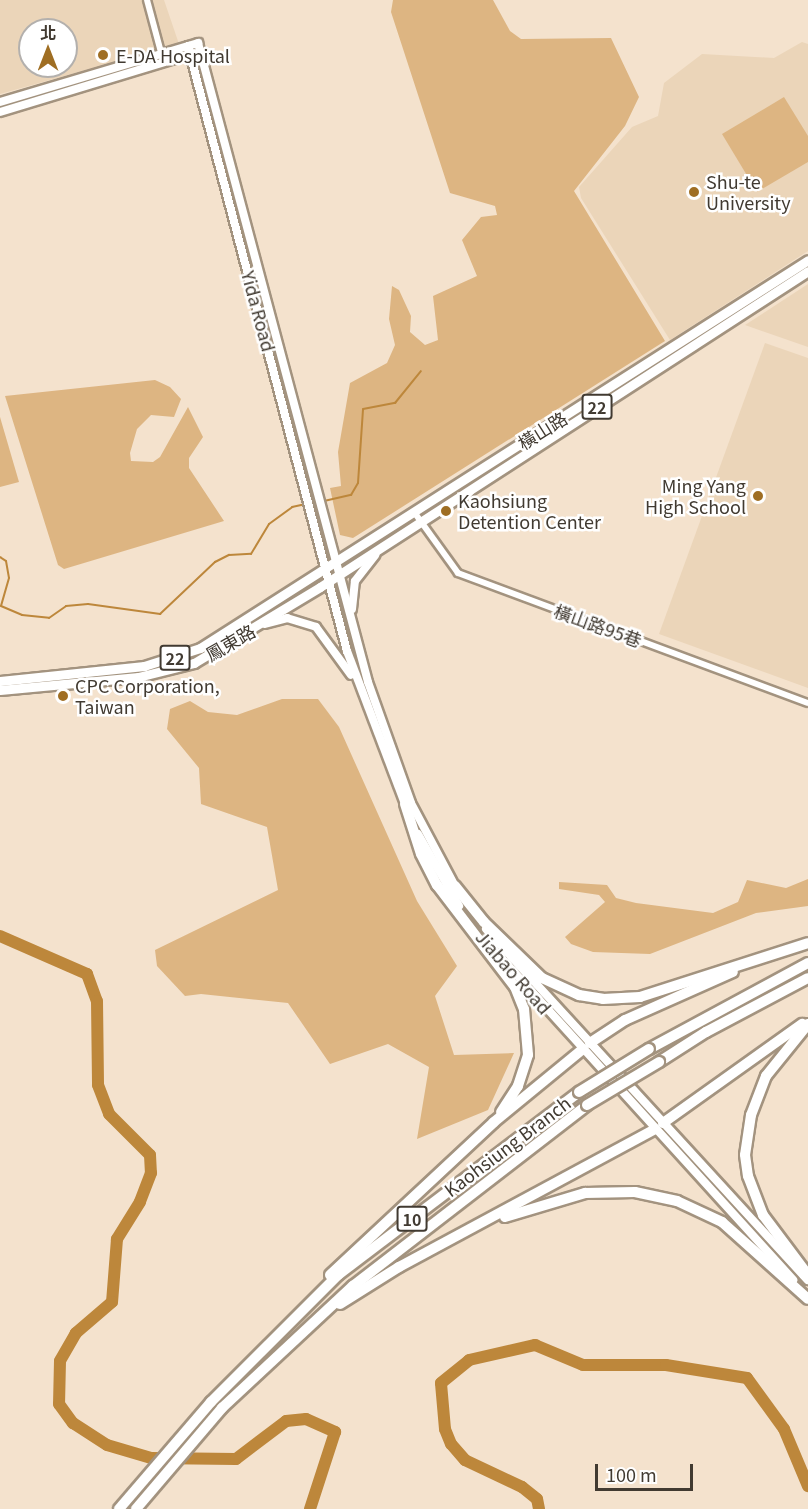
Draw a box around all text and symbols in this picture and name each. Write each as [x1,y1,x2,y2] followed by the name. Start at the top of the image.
[18,18,78,78] north arrow
[40,20,56,44] text: 北
[116,44,230,66] place label: E-DA Hospital
[94,46,112,64] marker: E-DA Hospital
[706,171,791,213] place label: Shu-te University
[687,185,701,199] marker: Shu-te University
[238,268,280,354] street label: Yida Road
[580,394,614,420] road number: 22
[513,407,571,453] street label: 橫山路
[645,475,746,518] place label: Ming Yang High School
[751,489,765,503] marker: Ming Yang High School
[458,490,601,532] place label: Kaohsiung Detention Center
[439,504,453,518] marker: Kaohsiung Detention Center
[551,599,645,651] street label: 橫山路95巷
[201,619,259,665] street label: 鳳東路
[158,645,192,671] road number: 22
[75,675,220,718] place label: CPC Corporation, Taiwan
[56,689,70,703] marker: CPC Corporation, Taiwan
[472,926,556,1018] street label: Jiabao Road
[440,1091,574,1201] street label: Kaohsiung Branch
[396,1206,428,1232] road number: 10
[598,1452,696,1490] scale bar
[606,1461,657,1487] text: 100 m

